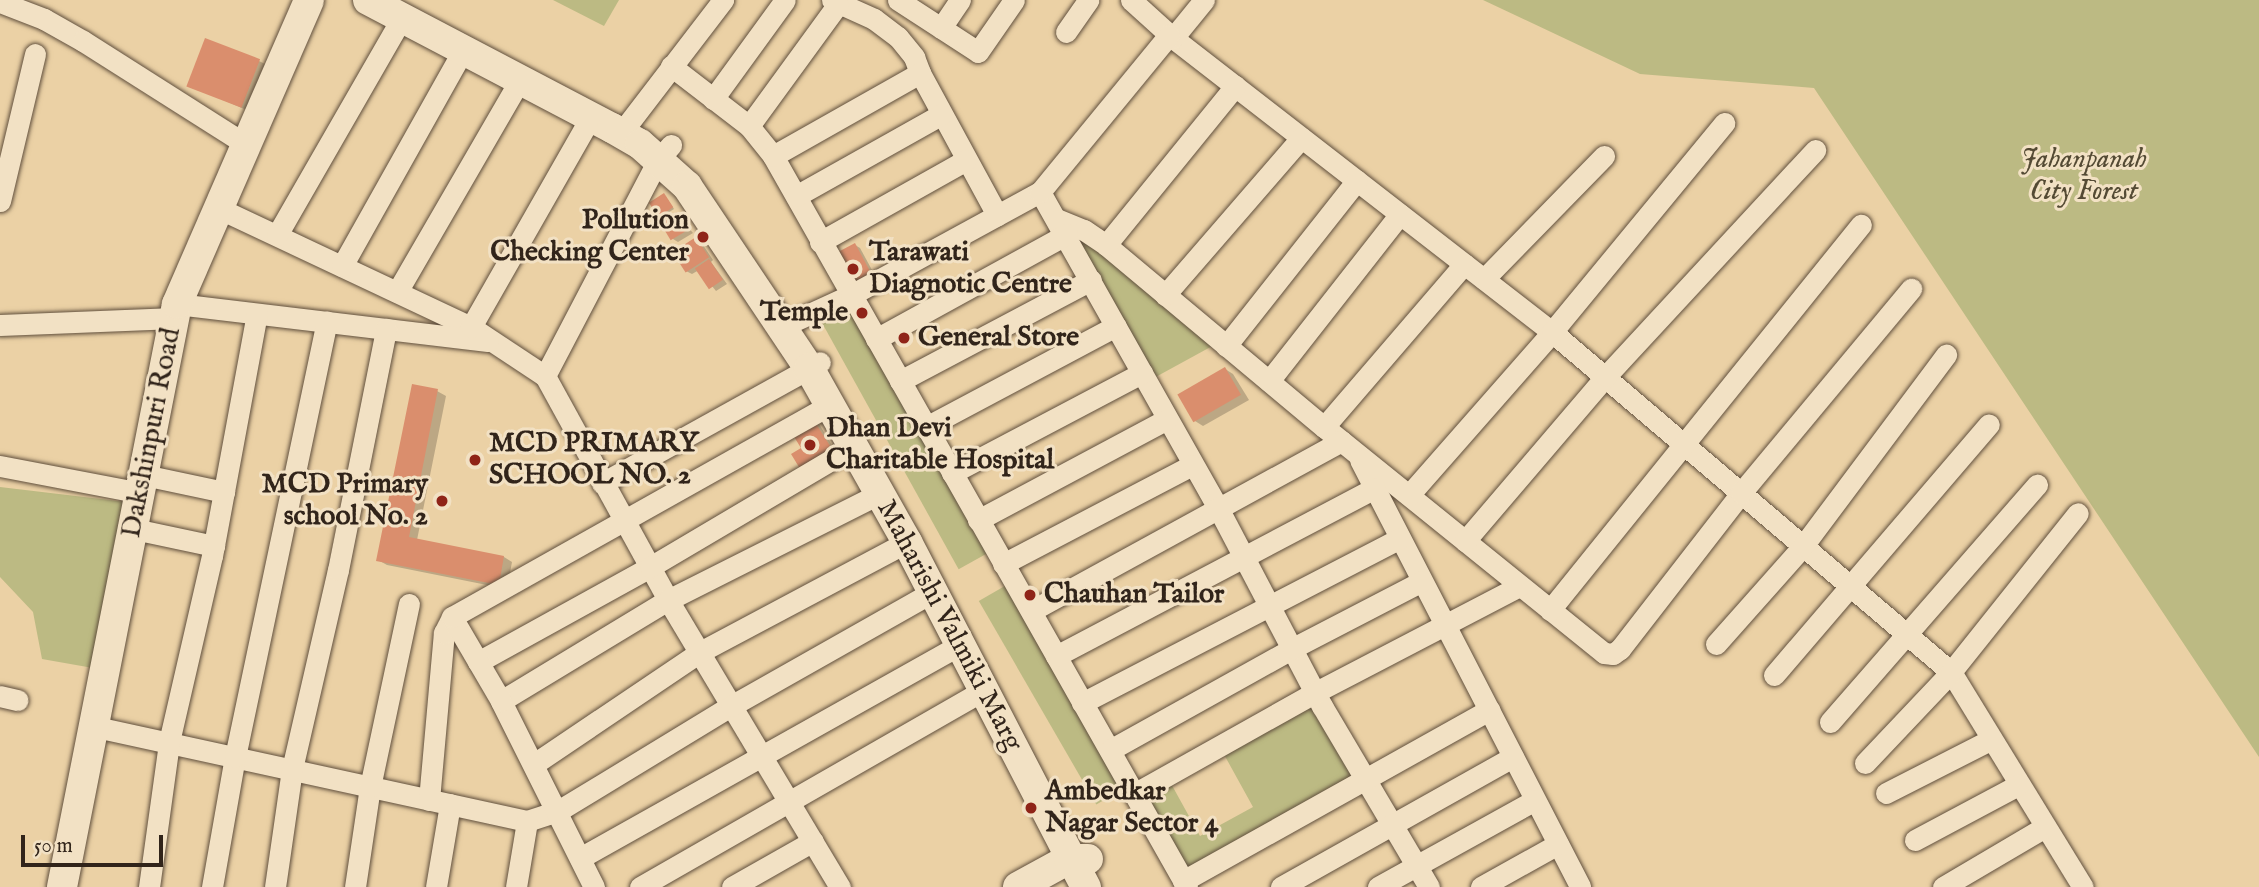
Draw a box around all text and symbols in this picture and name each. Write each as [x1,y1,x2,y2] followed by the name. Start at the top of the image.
[2021,143,2147,209] park label: Jahanpanah City Forest
[490,204,689,270] place label: Pollution Checking Center
[695,229,711,245] marker: Pollution Checking Center
[869,236,1072,302] place label: Tarawati Diagnotic Centre
[843,259,863,279] marker: Tarawati Diagnotic Centre
[760,296,848,330] place label: Temple
[854,305,870,321] marker: Temple
[918,321,1079,355] place label: General Store
[115,325,189,541] street label: Dakshinpuri Road
[896,330,912,346] marker: General Store
[826,412,1054,478] place label: Dhan Devi Charitable Hospital
[489,427,698,493] place label: MCD PRIMARY SCHOOL NO. 2
[800,435,820,455] marker: Dhan Devi Charitable Hospital
[467,452,483,468] marker: MCD PRIMARY SCHOOL NO. 2
[262,468,428,534] place label: MCD Primary school No. 2
[434,493,450,509] marker: MCD Primary school No. 2
[869,495,1029,757] street label: Maharishi Valmiki Marg
[1044,578,1224,612] place label: Chauhan Tailor
[1022,587,1038,603] marker: Chauhan Tailor
[1045,775,1218,841] place label: Ambedkar Nagar Sector 4
[1023,800,1039,816] marker: Ambedkar Nagar Sector 4
[24,820,166,864] scale bar
[34,833,73,860] text: 50 m

